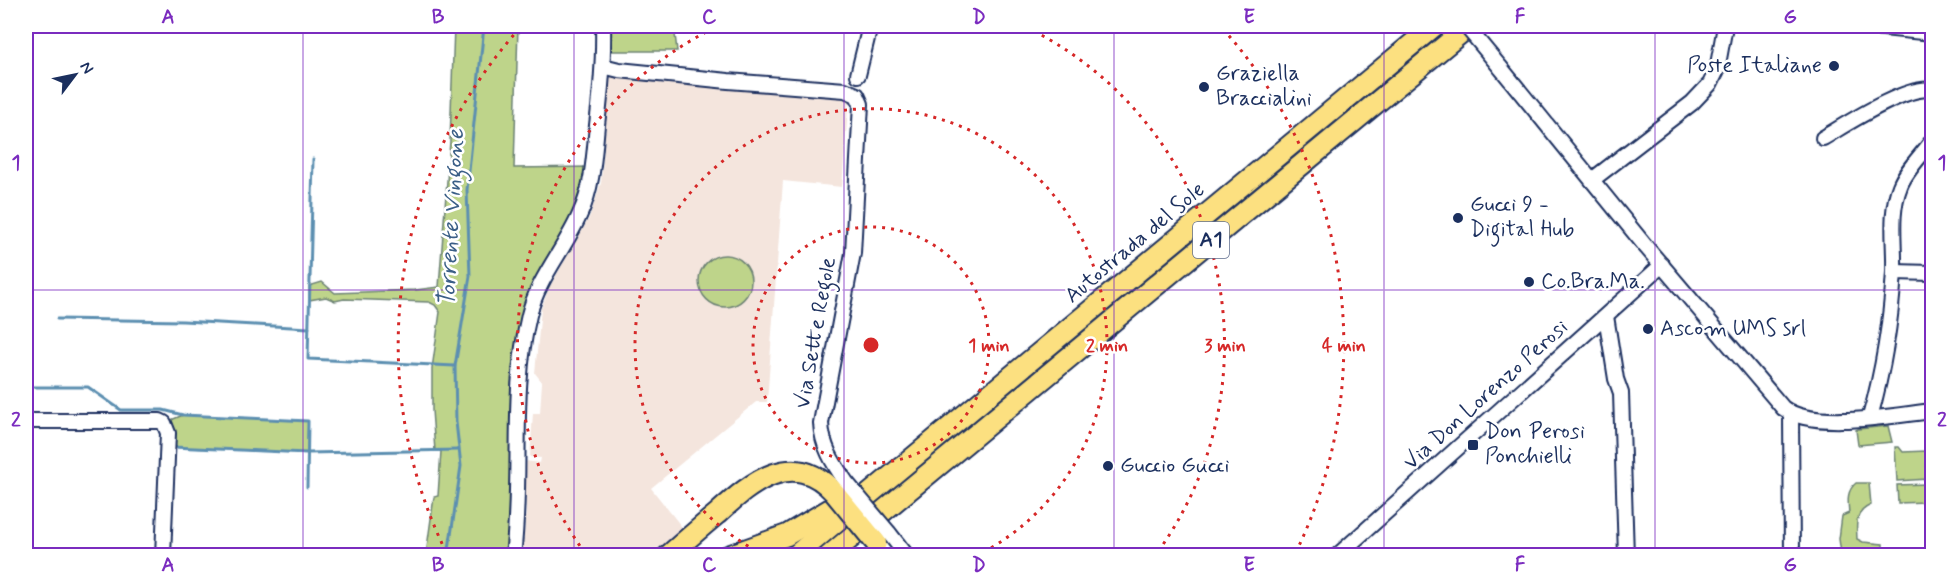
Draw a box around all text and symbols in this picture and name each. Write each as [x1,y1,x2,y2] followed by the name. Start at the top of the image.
[161,4,175,31] text: A
[432,4,445,31] text: B
[702,4,717,31] text: C
[972,4,986,31] text: D
[1243,4,1255,31] text: E
[1515,4,1526,31] text: F
[1783,4,1797,31] text: G
[45,45,105,105] north arrow
[1687,52,1822,80] place label: Poste Italiane
[75,58,98,78] text: N
[1827,59,1841,73] marker: Poste Italiane
[1216,60,1312,113] place label: Graziella Braccialini
[1197,80,1211,94] marker: Graziella Braccialini
[432,127,475,308] water label: Torrente Vingone
[12,150,20,177] text: 1
[1938,150,1946,177] text: 1
[1059,176,1211,310] street label: Autostrada del Sole
[1470,191,1575,247] place label: Gucci 9 - Digital Hub
[1451,211,1465,225] marker: Gucci 9 - Digital Hub
[1193,222,1229,258] road number: A1
[789,255,846,412] street label: Via Sette Regole
[1541,268,1645,296] place label: Co.Bra.Ma.
[1522,275,1536,289] marker: Co.Bra.Ma.
[1398,313,1574,477] street label: Via Don Lorenzo Perosi
[1660,315,1806,343] place label: Ascom UMS srl
[1641,322,1655,336] marker: Ascom UMS srl
[968,334,1010,358] text: 1 min
[1086,334,1128,358] text: 2 min
[1204,334,1246,358] text: 3 min
[1322,334,1366,358] text: 4 min
[861,335,881,355] centre of rings
[11,407,21,434] text: 2
[1937,407,1947,434] text: 2
[1485,418,1585,471] place label: Don Perosi Ponchielli
[1466,438,1480,452] marker: Don Perosi Ponchielli
[1120,452,1230,480] place label: Guccio Gucci
[1101,459,1115,473] marker: Guccio Gucci
[161,552,175,579] text: A
[432,552,445,579] text: B
[702,552,717,579] text: C
[972,552,986,579] text: D
[1243,552,1255,579] text: E
[1515,552,1526,579] text: F
[1783,552,1797,579] text: G

